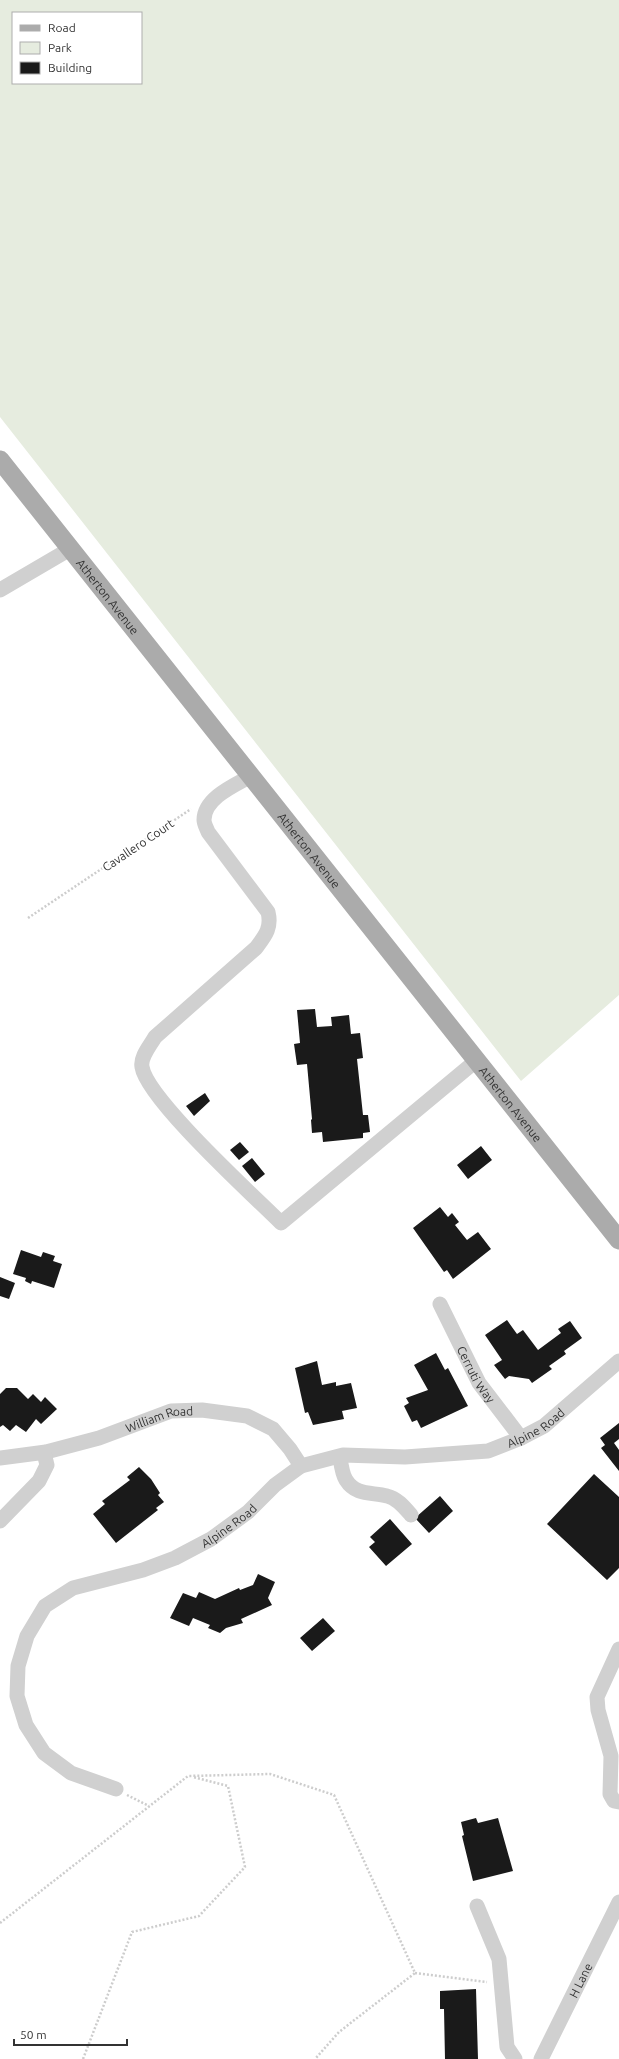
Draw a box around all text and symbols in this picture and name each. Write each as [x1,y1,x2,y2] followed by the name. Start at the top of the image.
[12,12,142,84] legend
[48,21,76,34] text: Road
[48,41,72,54] text: Park
[48,61,92,74] text: Building
[74,556,142,637] street label: Atherton Avenue
[276,810,343,890] street label: Atherton Avenue
[100,816,176,874] street label: Cavallero Court
[477,1064,545,1144] street label: Atherton Avenue
[455,1344,498,1405] street label: Cerruti Way
[123,1404,193,1434] street label: William Road
[505,1405,567,1449] street label: Alpine Road
[199,1501,259,1550] street label: Alpine Road
[566,1961,594,2000] street label: H Lane
[14,2021,127,2047] scale bar
[20,2028,47,2041] text: 50 m

